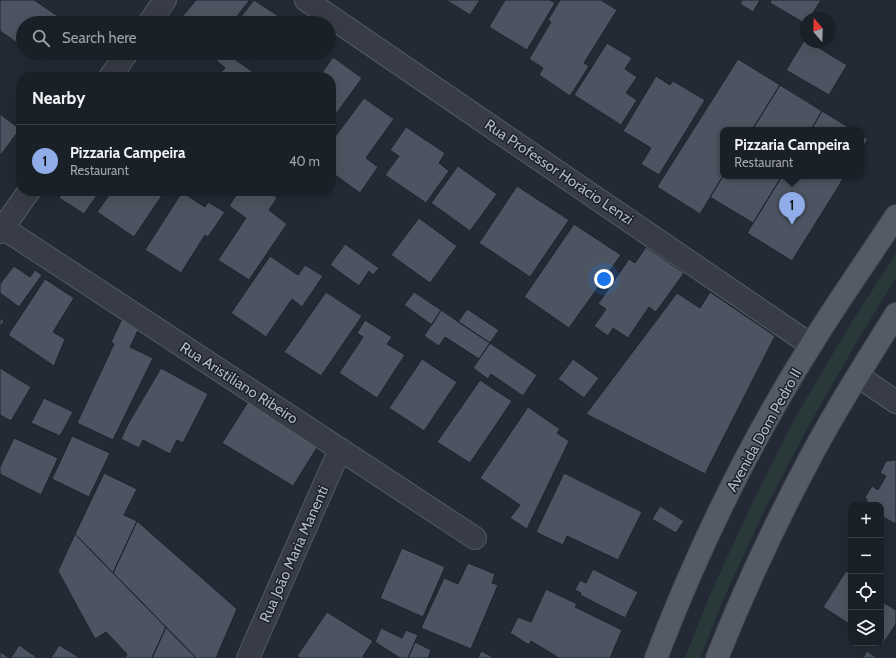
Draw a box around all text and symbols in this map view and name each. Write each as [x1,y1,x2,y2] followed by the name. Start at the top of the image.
[800,12,836,48] north arrow
[16,16,336,60] search box
[30,27,52,49] icon: search
[62,29,137,47] text: Search here
[32,88,85,108] text: Nearby
[481,115,637,229] street label: Rua Professor Horácio Lenzi
[720,127,864,179] popup
[734,136,850,154] text: Pizzaria Campeira
[70,144,185,162] text: Pizzaria Campeira
[43,153,47,169] text: 1
[289,153,320,169] text: 40 m
[734,154,793,170] text: Restaurant
[70,162,129,178] text: Restaurant
[779,192,805,225] pin: 1
[594,269,614,289] your location
[177,338,301,428] street label: Rua Aristiliano Ribeiro
[723,365,805,495] street label: Avenida Dom Pedro II
[256,483,332,625] street label: Rua João Maria Manenti
[848,502,884,646] map controls
[848,502,884,538] button: +
[848,538,884,574] button: −
[848,574,884,610] button: locate
[848,610,884,646] button: layers

